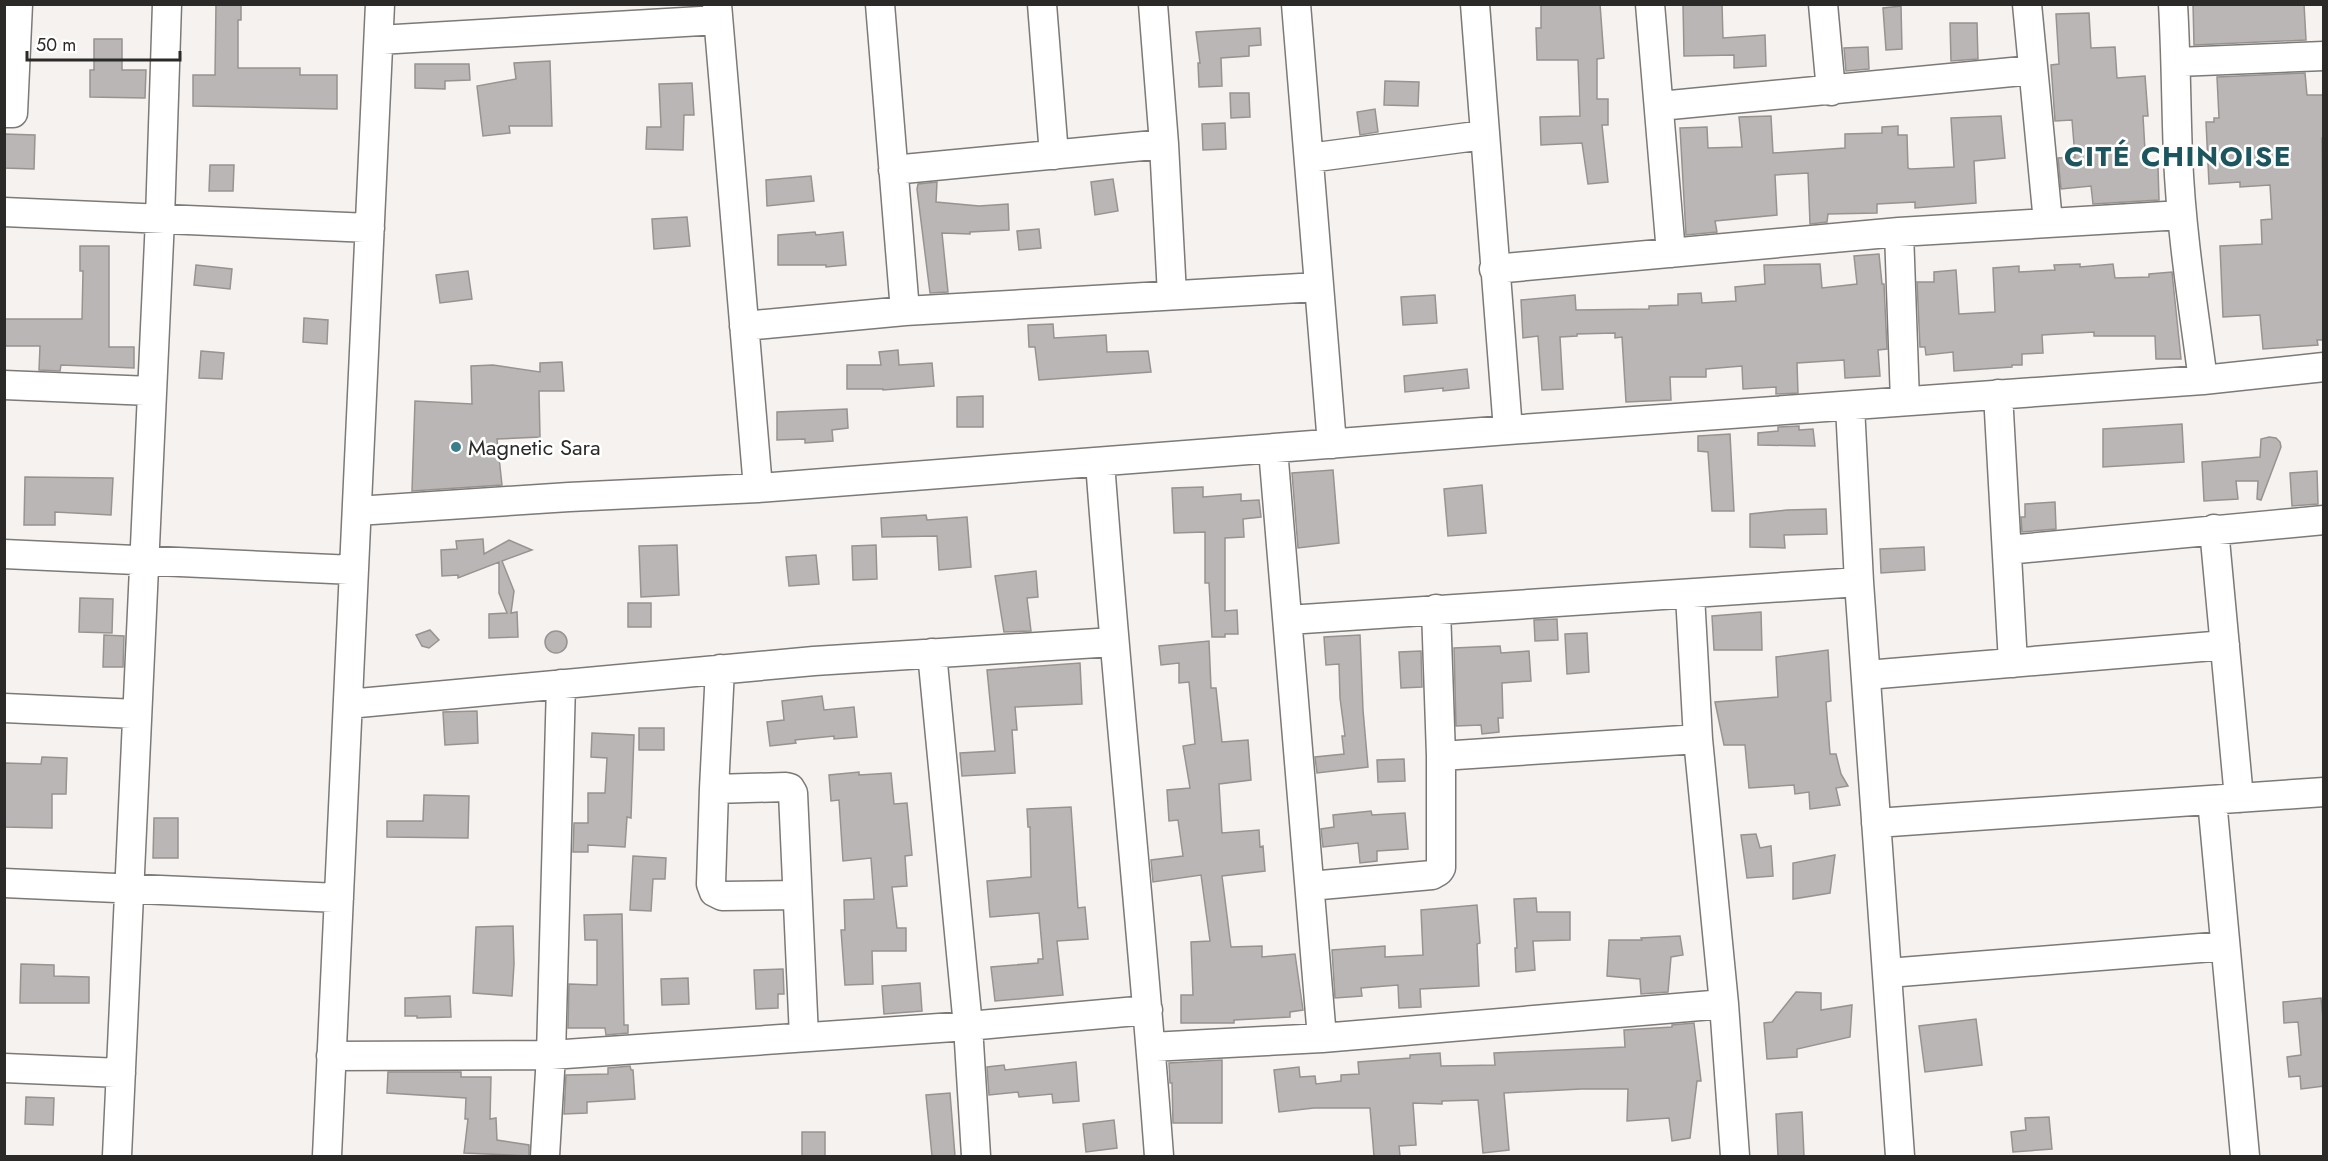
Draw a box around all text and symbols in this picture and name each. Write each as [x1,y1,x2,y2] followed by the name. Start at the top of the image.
[27,24,180,62] scale bar
[36,32,76,58] text: 50 m
[2064,136,2292,177] district label: CITÉ CHINOISE
[468,431,601,463] place label: Magnetic Sara
[449,440,463,454] marker: Magnetic Sara

